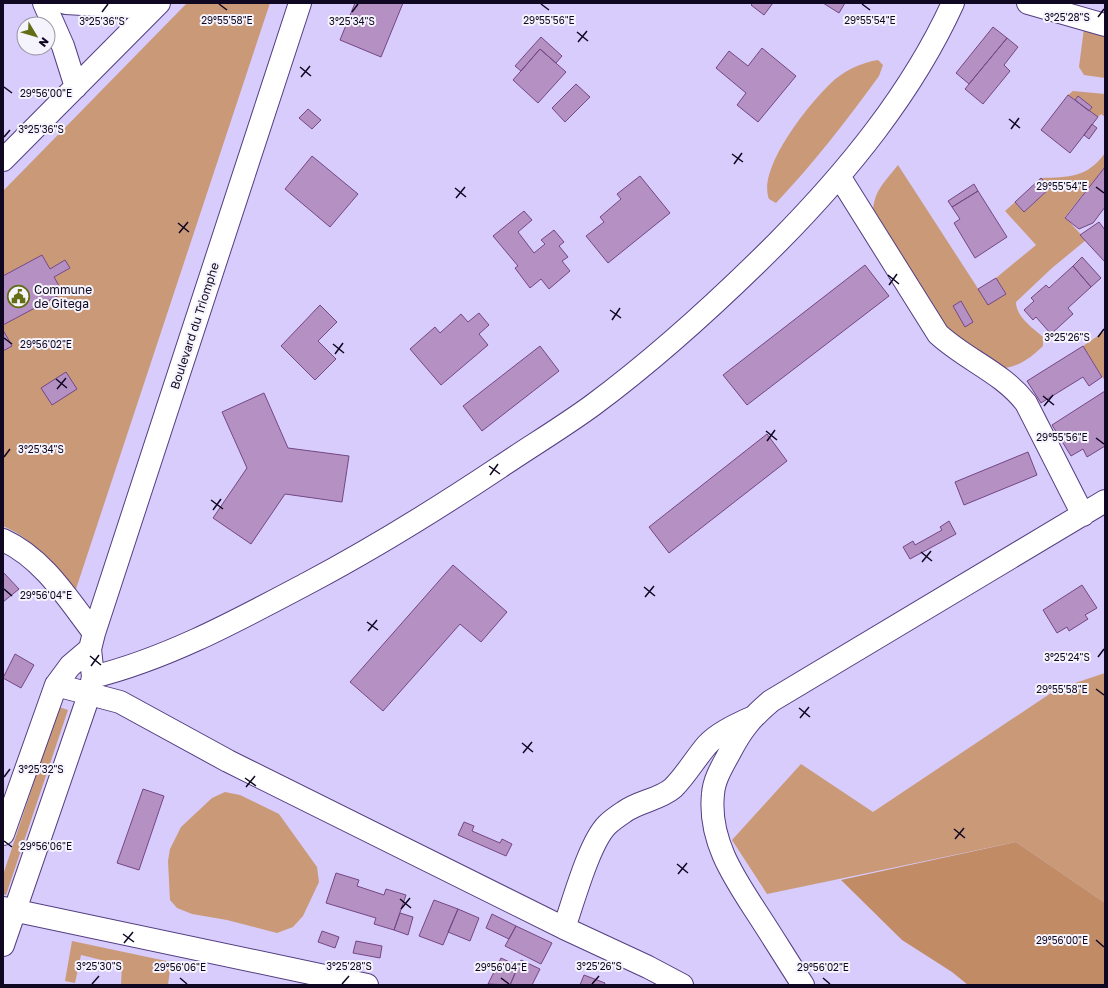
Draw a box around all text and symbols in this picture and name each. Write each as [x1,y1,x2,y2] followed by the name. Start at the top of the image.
[1044,11,1090,23] text: 3°25'28"S
[201,14,253,26] text: 29°55'58"E
[523,14,575,26] text: 29°55'56"E
[844,14,896,26] text: 29°55'54"E
[79,15,125,27] text: 3°25'36"S
[329,15,375,27] text: 3°25'34"S
[16,16,56,56] north arrow
[37,35,52,50] text: N
[20,87,72,99] text: 29°56'00"E
[18,123,64,135] text: 3°25'36"S
[1036,180,1088,192] text: 29°55'54"E
[167,261,222,391] street label: Boulevard du Triomphe
[34,282,92,311] place label: Commune de Gitega
[6,284,32,310] public building icon: Commune de Gitega
[1044,331,1090,343] text: 3°25'26"S
[20,338,72,350] text: 29°56'02"E
[1036,431,1088,443] text: 29°55'56"E
[18,443,64,455] text: 3°25'34"S
[20,589,72,601] text: 29°56'04"E
[1044,651,1090,663] text: 3°25'24"S
[1036,683,1088,695] text: 29°55'58"E
[18,763,64,775] text: 3°25'32"S
[20,840,72,852] text: 29°56'06"E
[1036,934,1088,946] text: 29°56'00"E
[76,960,122,972] text: 3°25'30"S
[326,960,372,972] text: 3°25'28"S
[576,960,622,972] text: 3°25'26"S
[154,961,206,973] text: 29°56'06"E
[475,961,527,973] text: 29°56'04"E
[797,961,849,973] text: 29°56'02"E

